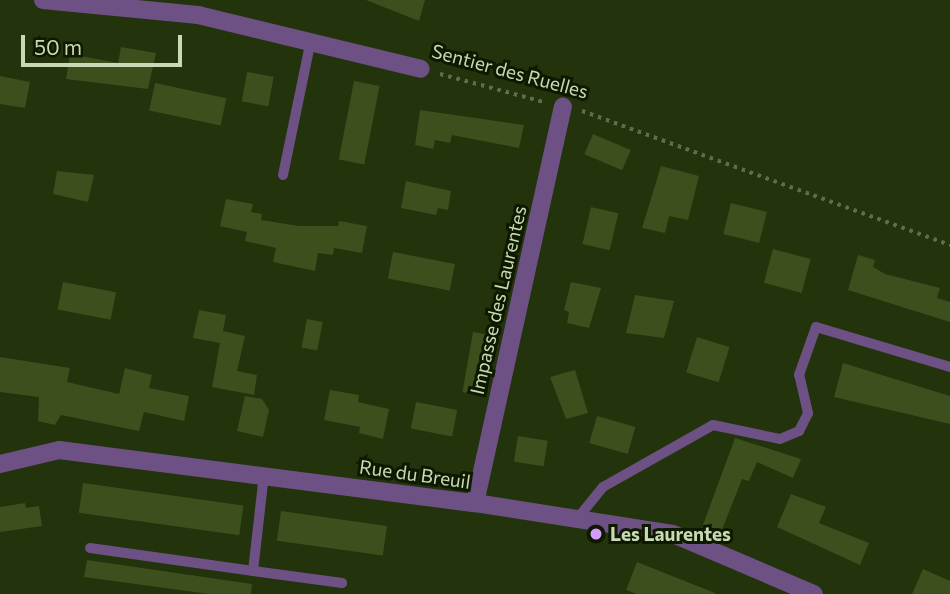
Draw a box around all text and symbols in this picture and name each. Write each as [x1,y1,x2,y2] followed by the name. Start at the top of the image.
[24,21,186,65] scale bar
[34,34,82,59] text: 50 m
[429,39,591,103] street label: Sentier des Ruelles
[465,203,531,397] street label: Impasse des Laurentes
[358,455,472,493] street label: Rue du Breuil
[610,523,731,545] place label: Les Laurentes
[588,526,604,542] marker: Les Laurentes

